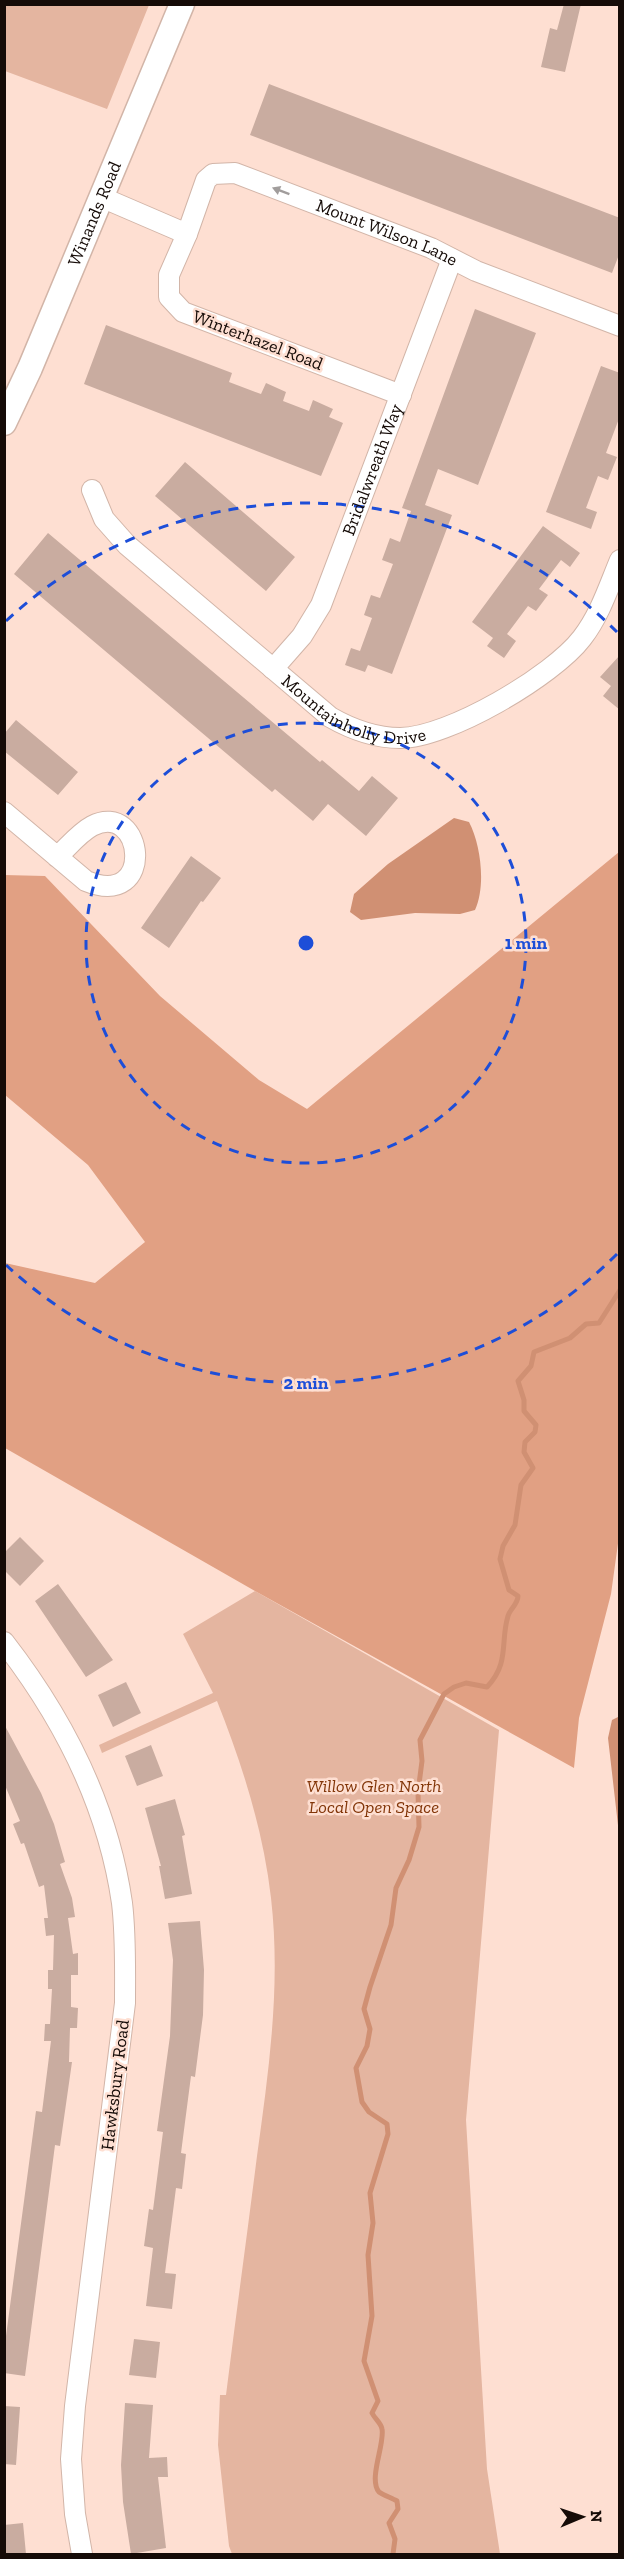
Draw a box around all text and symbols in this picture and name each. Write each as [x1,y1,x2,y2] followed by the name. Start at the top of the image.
[63,158,126,269] street label: Winands Road
[272,186,290,195] one-way arrow
[313,194,461,271] street label: Mount Wilson Lane
[190,305,326,375] street label: Winterhazel Road
[337,400,407,538] street label: Bridalwreath Way
[277,670,428,749] street label: Mountainholly Drive
[505,932,548,954] text: 1 min
[296,933,316,953] centre of rings
[284,1372,329,1394] text: 2 min
[307,1775,441,1818] park label: Willow Glen North Local Open Space
[96,2018,134,2152] street label: Hawksbury Road
[552,2487,612,2547] north arrow
[587,2510,606,2523] text: N

